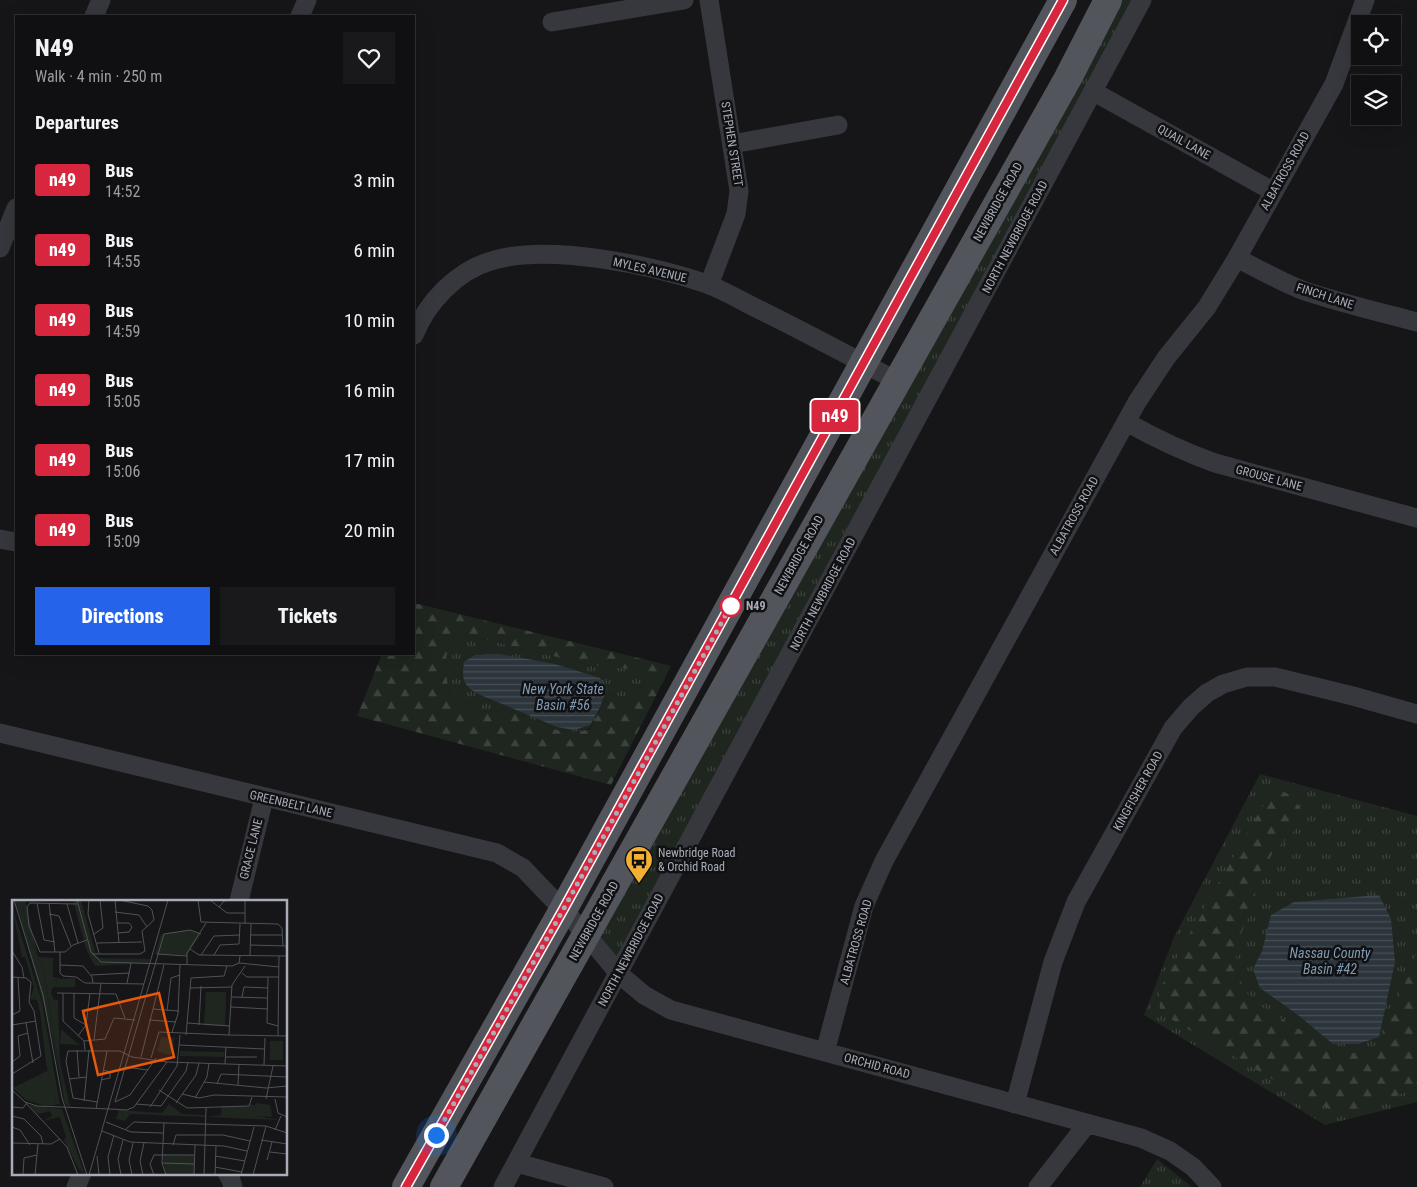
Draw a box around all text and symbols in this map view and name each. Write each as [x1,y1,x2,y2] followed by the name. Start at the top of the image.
[1351,15,1401,125] map controls
[1351,15,1401,65] button: locate
[343,32,395,84] button: heart
[35,34,74,62] text: N49
[35,67,162,86] text: Walk · 4 min · 250 m
[1351,75,1401,125] button: layers
[718,101,746,187] street label: STEPHEN STREET
[35,111,119,134] text: Departures
[1155,122,1213,162] street label: QUAIL LANE
[1258,129,1312,213] street label: ALBATROSS ROAD
[105,159,134,182] text: Bus
[970,160,1026,244] street label: NEWBRIDGE ROAD
[49,169,76,190] text: n49
[353,169,395,192] text: 3 min
[979,178,1051,296] street label: NORTH NEWBRIDGE ROAD
[105,182,140,201] text: 14:52
[105,229,134,252] text: Bus
[49,239,76,260] text: n49
[353,239,395,262] text: 6 min
[105,252,140,271] text: 14:55
[612,255,688,285] street label: MYLES AVENUE
[1295,280,1355,312] street label: FINCH LANE
[105,299,134,322] text: Bus
[49,309,76,330] text: n49
[344,309,395,332] text: 10 min
[105,322,140,341] text: 14:59
[105,369,134,392] text: Bus
[49,379,76,400] text: n49
[344,379,395,402] text: 16 min
[105,392,140,411] text: 15:05
[806,400,864,432] line badge: n49
[821,405,849,426] text: n49
[105,439,134,462] text: Bus
[49,449,76,470] text: n49
[344,449,395,472] text: 17 min
[105,462,140,481] text: 15:06
[1234,462,1304,494] street label: GROUSE LANE
[1047,474,1101,558] street label: ALBATROSS ROAD
[105,509,134,532] text: Bus
[771,513,827,597] street label: NEWBRIDGE ROAD
[49,519,76,540] text: n49
[344,519,395,542] text: 20 min
[105,532,140,551] text: 15:09
[787,535,859,653] street label: NORTH NEWBRIDGE ROAD
[35,587,210,645] button: Directions
[220,587,395,645] button: Tickets
[720,595,742,617] marker: N49
[746,599,765,613] place label: N49
[522,681,604,713] water label: New York State Basin #56
[1110,749,1166,833] street label: KINGFISHER ROAD
[248,788,334,820] street label: GREENBELT LANE
[237,817,265,881] street label: GRACE LANE
[624,845,654,884] bus stop icon: Newbridge Road & Orchid Road
[658,846,736,874] place label: Newbridge Road & Orchid Road
[566,879,622,963] street label: NEWBRIDGE ROAD
[595,891,667,1009] street label: NORTH NEWBRIDGE ROAD
[837,898,875,986] street label: ALBATROSS ROAD
[12,900,288,1174] inset map
[1290,945,1371,977] water label: Nassau County Basin #42
[843,1050,912,1082] street label: ORCHID ROAD
[424,1123,449,1148] your location

